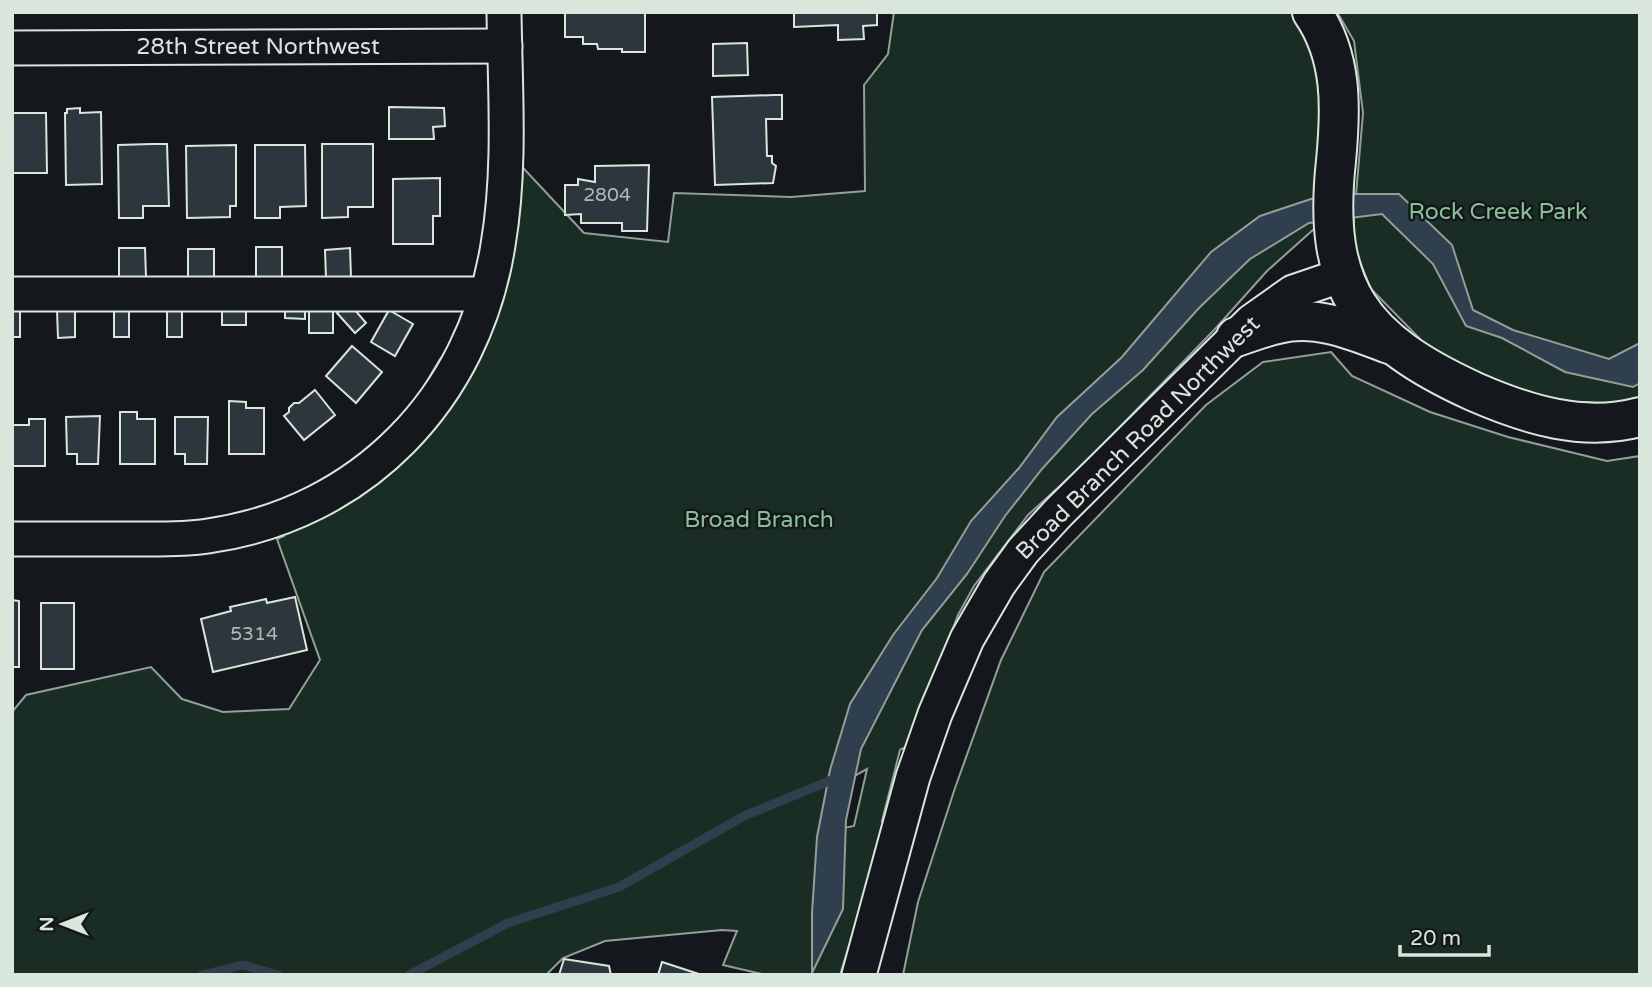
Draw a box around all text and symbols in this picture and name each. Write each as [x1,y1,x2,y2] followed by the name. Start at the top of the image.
[136,33,380,61] street label: 28th Street Northwest
[583,184,631,206] house number: 2804
[1408,198,1588,226] park label: Rock Creek Park
[1010,310,1266,566] street label: Broad Branch Road Northwest
[684,506,834,534] park label: Broad Branch
[230,623,278,645] house number: 5314
[28,889,98,959] north arrow
[1400,914,1489,958] scale bar
[36,916,58,932] text: N
[1410,926,1461,951] text: 20 m

